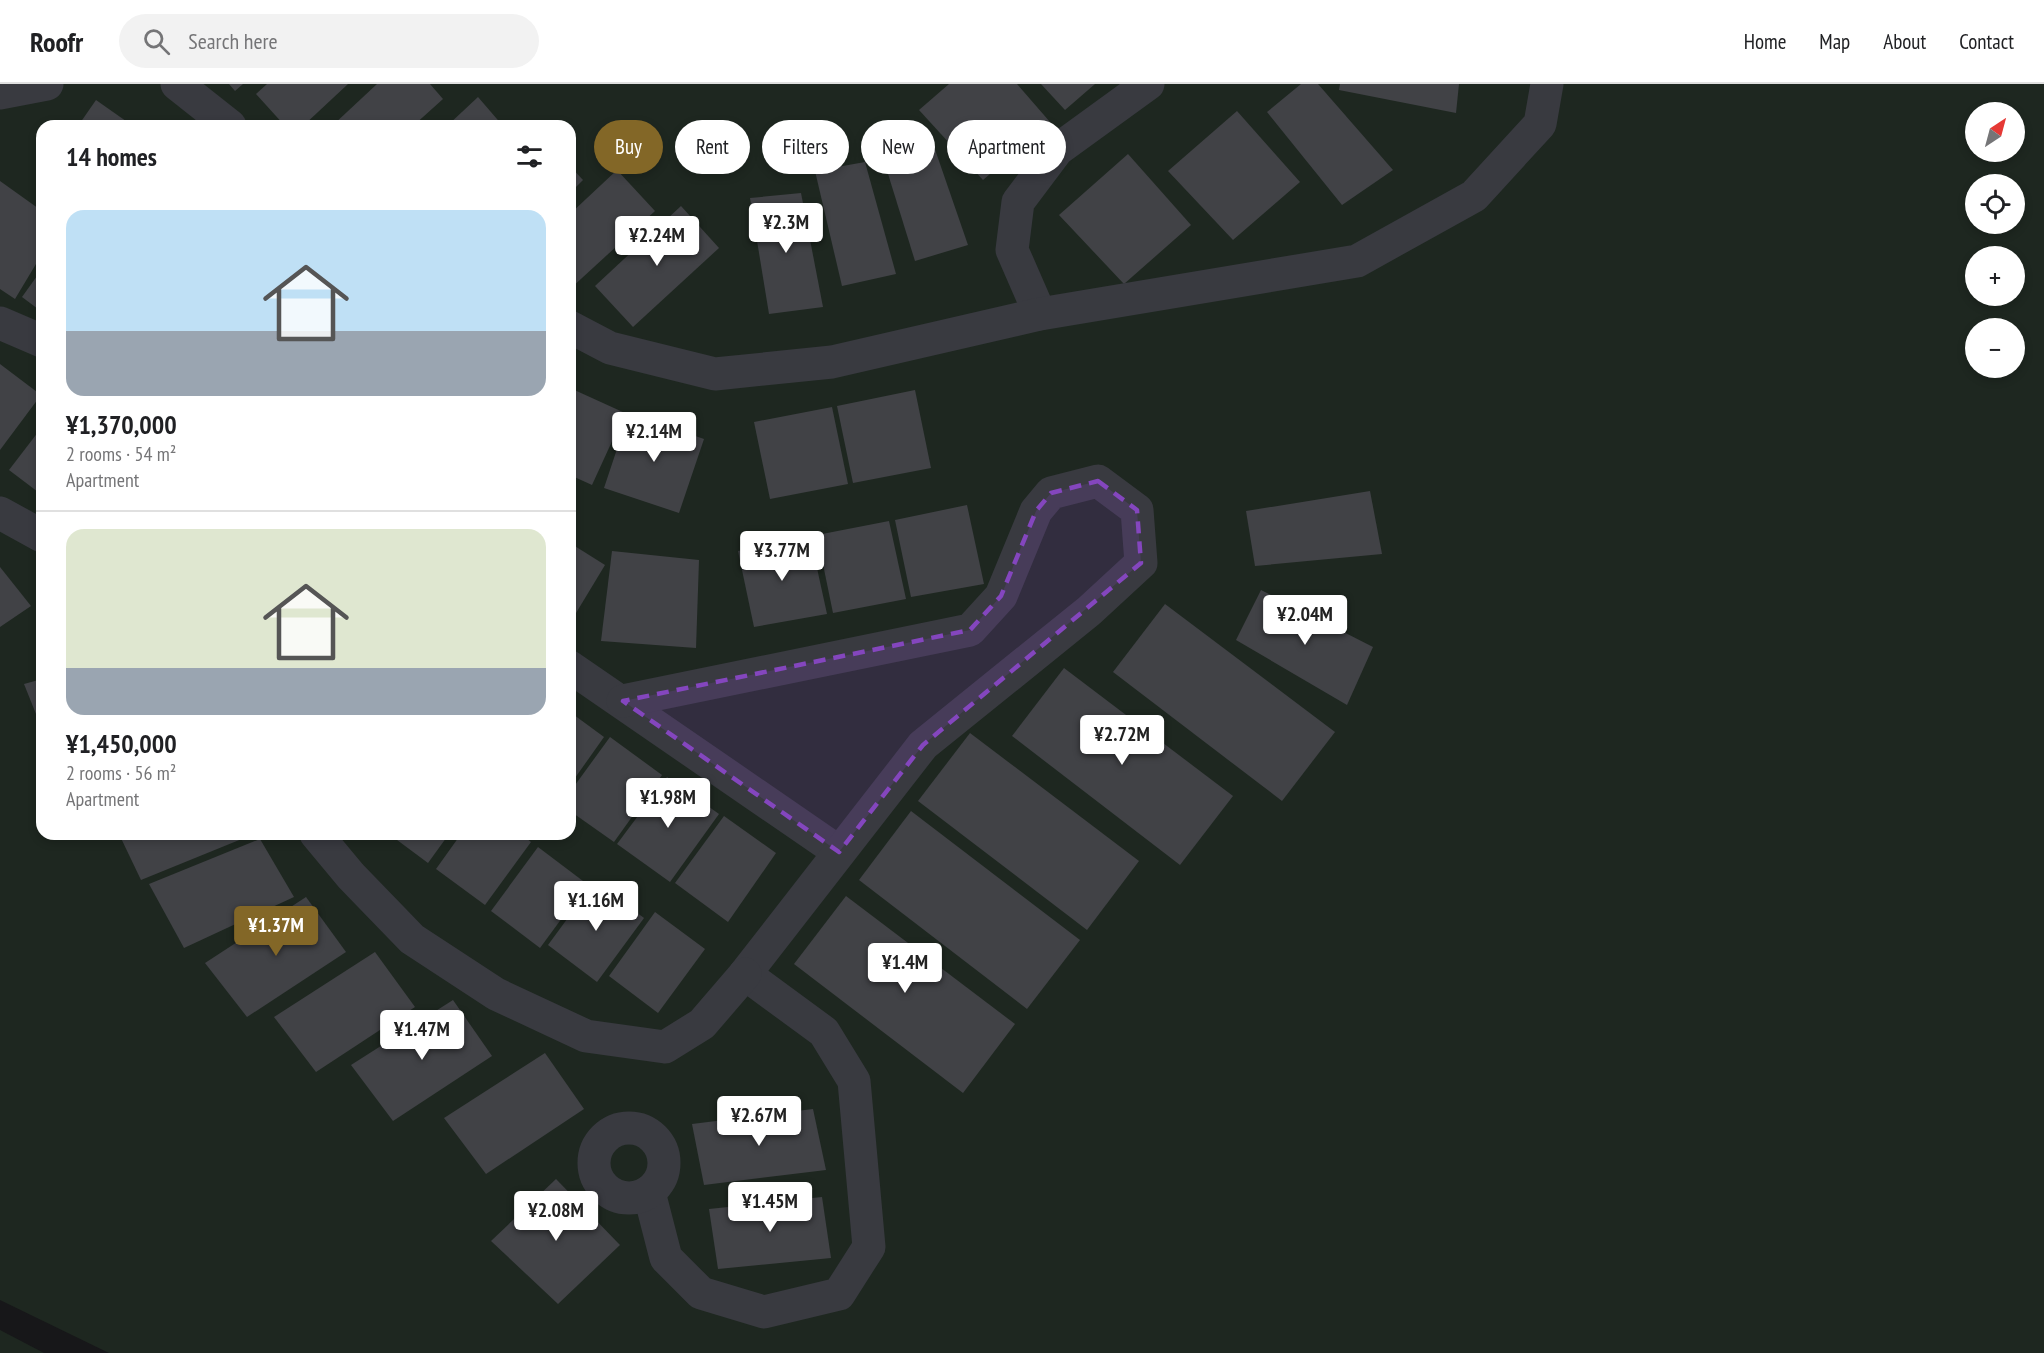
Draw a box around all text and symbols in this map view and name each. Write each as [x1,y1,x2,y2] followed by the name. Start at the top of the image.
[119,14,539,68] search box
[30,23,83,60] text: Roofr
[140,25,173,58] icon: search
[188,27,278,55] text: Search here
[1744,28,1786,55] text: Home
[1819,28,1850,55] text: Map
[1883,28,1926,55] text: About
[1959,28,2014,55] text: Contact
[1965,102,2025,162] north arrow
[1965,102,2025,378] map controls
[594,120,663,174] chip: Buy
[675,120,750,174] chip: Rent
[762,120,849,174] chip: Filters
[861,120,935,174] chip: New
[947,120,1066,174] chip: Apartment
[66,140,157,173] text: 14 homes
[513,140,546,173] icon: filters
[1965,174,2025,234] button: locate
[744,203,828,254] pin: ¥2.3M
[763,209,809,235] text: ¥2.3M
[608,216,706,267] pin: ¥2.24M
[629,222,685,248] text: ¥2.24M
[1965,246,2025,306] button: +
[252,249,360,357] icon: home
[1965,318,2025,378] button: −
[66,408,177,441] text: ¥1,370,000
[605,412,703,463] pin: ¥2.14M
[626,418,682,444] text: ¥2.14M
[66,441,176,467] text: 2 rooms · 54 m²
[66,467,139,493] text: Apartment
[733,531,831,582] pin: ¥3.77M
[754,537,810,563] text: ¥3.77M
[252,568,360,676] icon: home
[1256,595,1354,646] pin: ¥2.04M
[1277,601,1333,627] text: ¥2.04M
[1073,715,1171,766] pin: ¥2.72M
[1094,721,1150,747] text: ¥2.72M
[66,727,177,760] text: ¥1,450,000
[66,760,176,786] text: 2 rooms · 56 m²
[619,778,717,829] pin: ¥1.98M
[640,784,696,810] text: ¥1.98M
[66,786,139,812] text: Apartment
[547,881,645,932] pin: ¥1.16M
[568,887,624,913] text: ¥1.16M
[227,906,325,957] pin: ¥1.37M
[248,912,304,938] text: ¥1.37M
[863,943,947,994] pin: ¥1.4M
[882,949,928,975] text: ¥1.4M
[373,1010,471,1061] pin: ¥1.47M
[394,1016,450,1042] text: ¥1.47M
[710,1096,808,1147] pin: ¥2.67M
[731,1102,787,1128] text: ¥2.67M
[721,1182,819,1233] pin: ¥1.45M
[742,1188,798,1214] text: ¥1.45M
[507,1191,605,1242] pin: ¥2.08M
[528,1197,584,1223] text: ¥2.08M

